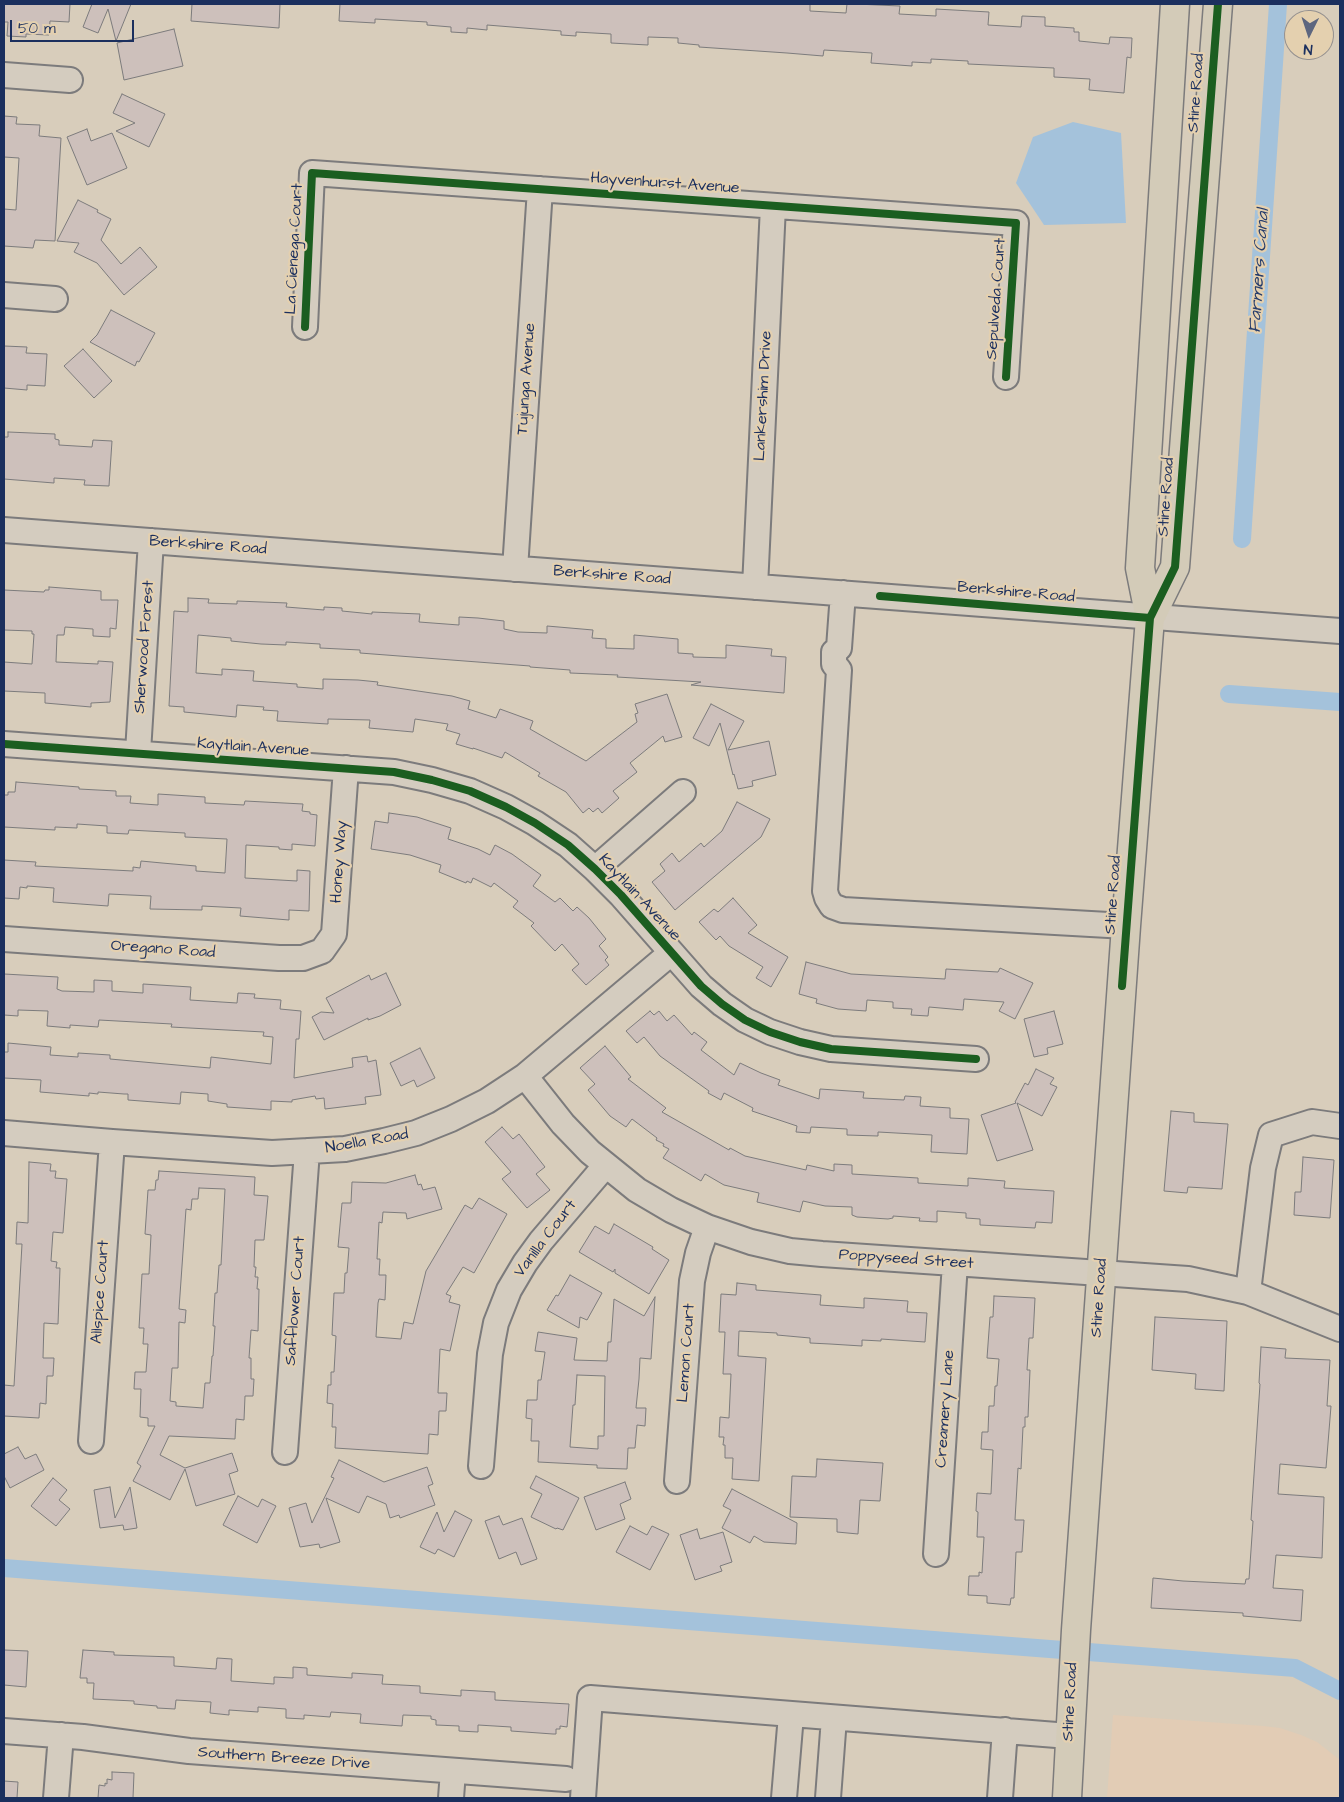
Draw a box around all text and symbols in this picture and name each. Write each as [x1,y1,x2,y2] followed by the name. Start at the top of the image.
[12,10,136,42] scale bar
[1284,10,1334,60] north arrow
[18,18,56,39] text: 50 m
[1303,39,1313,59] text: N
[1185,53,1209,133] street label: Stine Road
[590,169,740,199] street label: Hayvenhurst Avenue
[282,183,308,315] street label: La Cienega Court
[1245,208,1275,334] water label: Farmers Canal
[983,238,1011,360] street label: Sepulveda Court
[514,323,540,435] street label: Tujunga Avenue
[751,330,777,462] street label: Lankershim Drive
[1155,457,1179,537] street label: Stine Road
[149,532,267,560] street label: Berkshire Road
[553,562,671,590] street label: Berkshire Road
[957,578,1075,608] street label: Berkshire Road
[131,580,159,714] street label: Sherwood Forest
[196,734,310,762] street label: Kaytlain Avenue
[328,820,352,904] street label: Honey Way
[594,850,684,946] street label: Kaytlain Avenue
[1102,855,1126,935] street label: Stine Road
[110,937,216,963] street label: Oregano Road
[324,1125,410,1159] street label: Noella Road
[511,1197,581,1281] street label: Vanilla Court
[282,1236,310,1366] street label: Safflower Court
[88,1240,114,1344] street label: Allspice Court
[838,1246,974,1274] street label: Poppyseed Street
[1088,1258,1112,1338] street label: Stine Road
[674,1303,700,1403] street label: Lemon Court
[932,1349,960,1469] street label: Creamery Lane
[1059,1662,1083,1742] street label: Stine Road
[197,1743,371,1775] street label: Southern Breeze Drive

